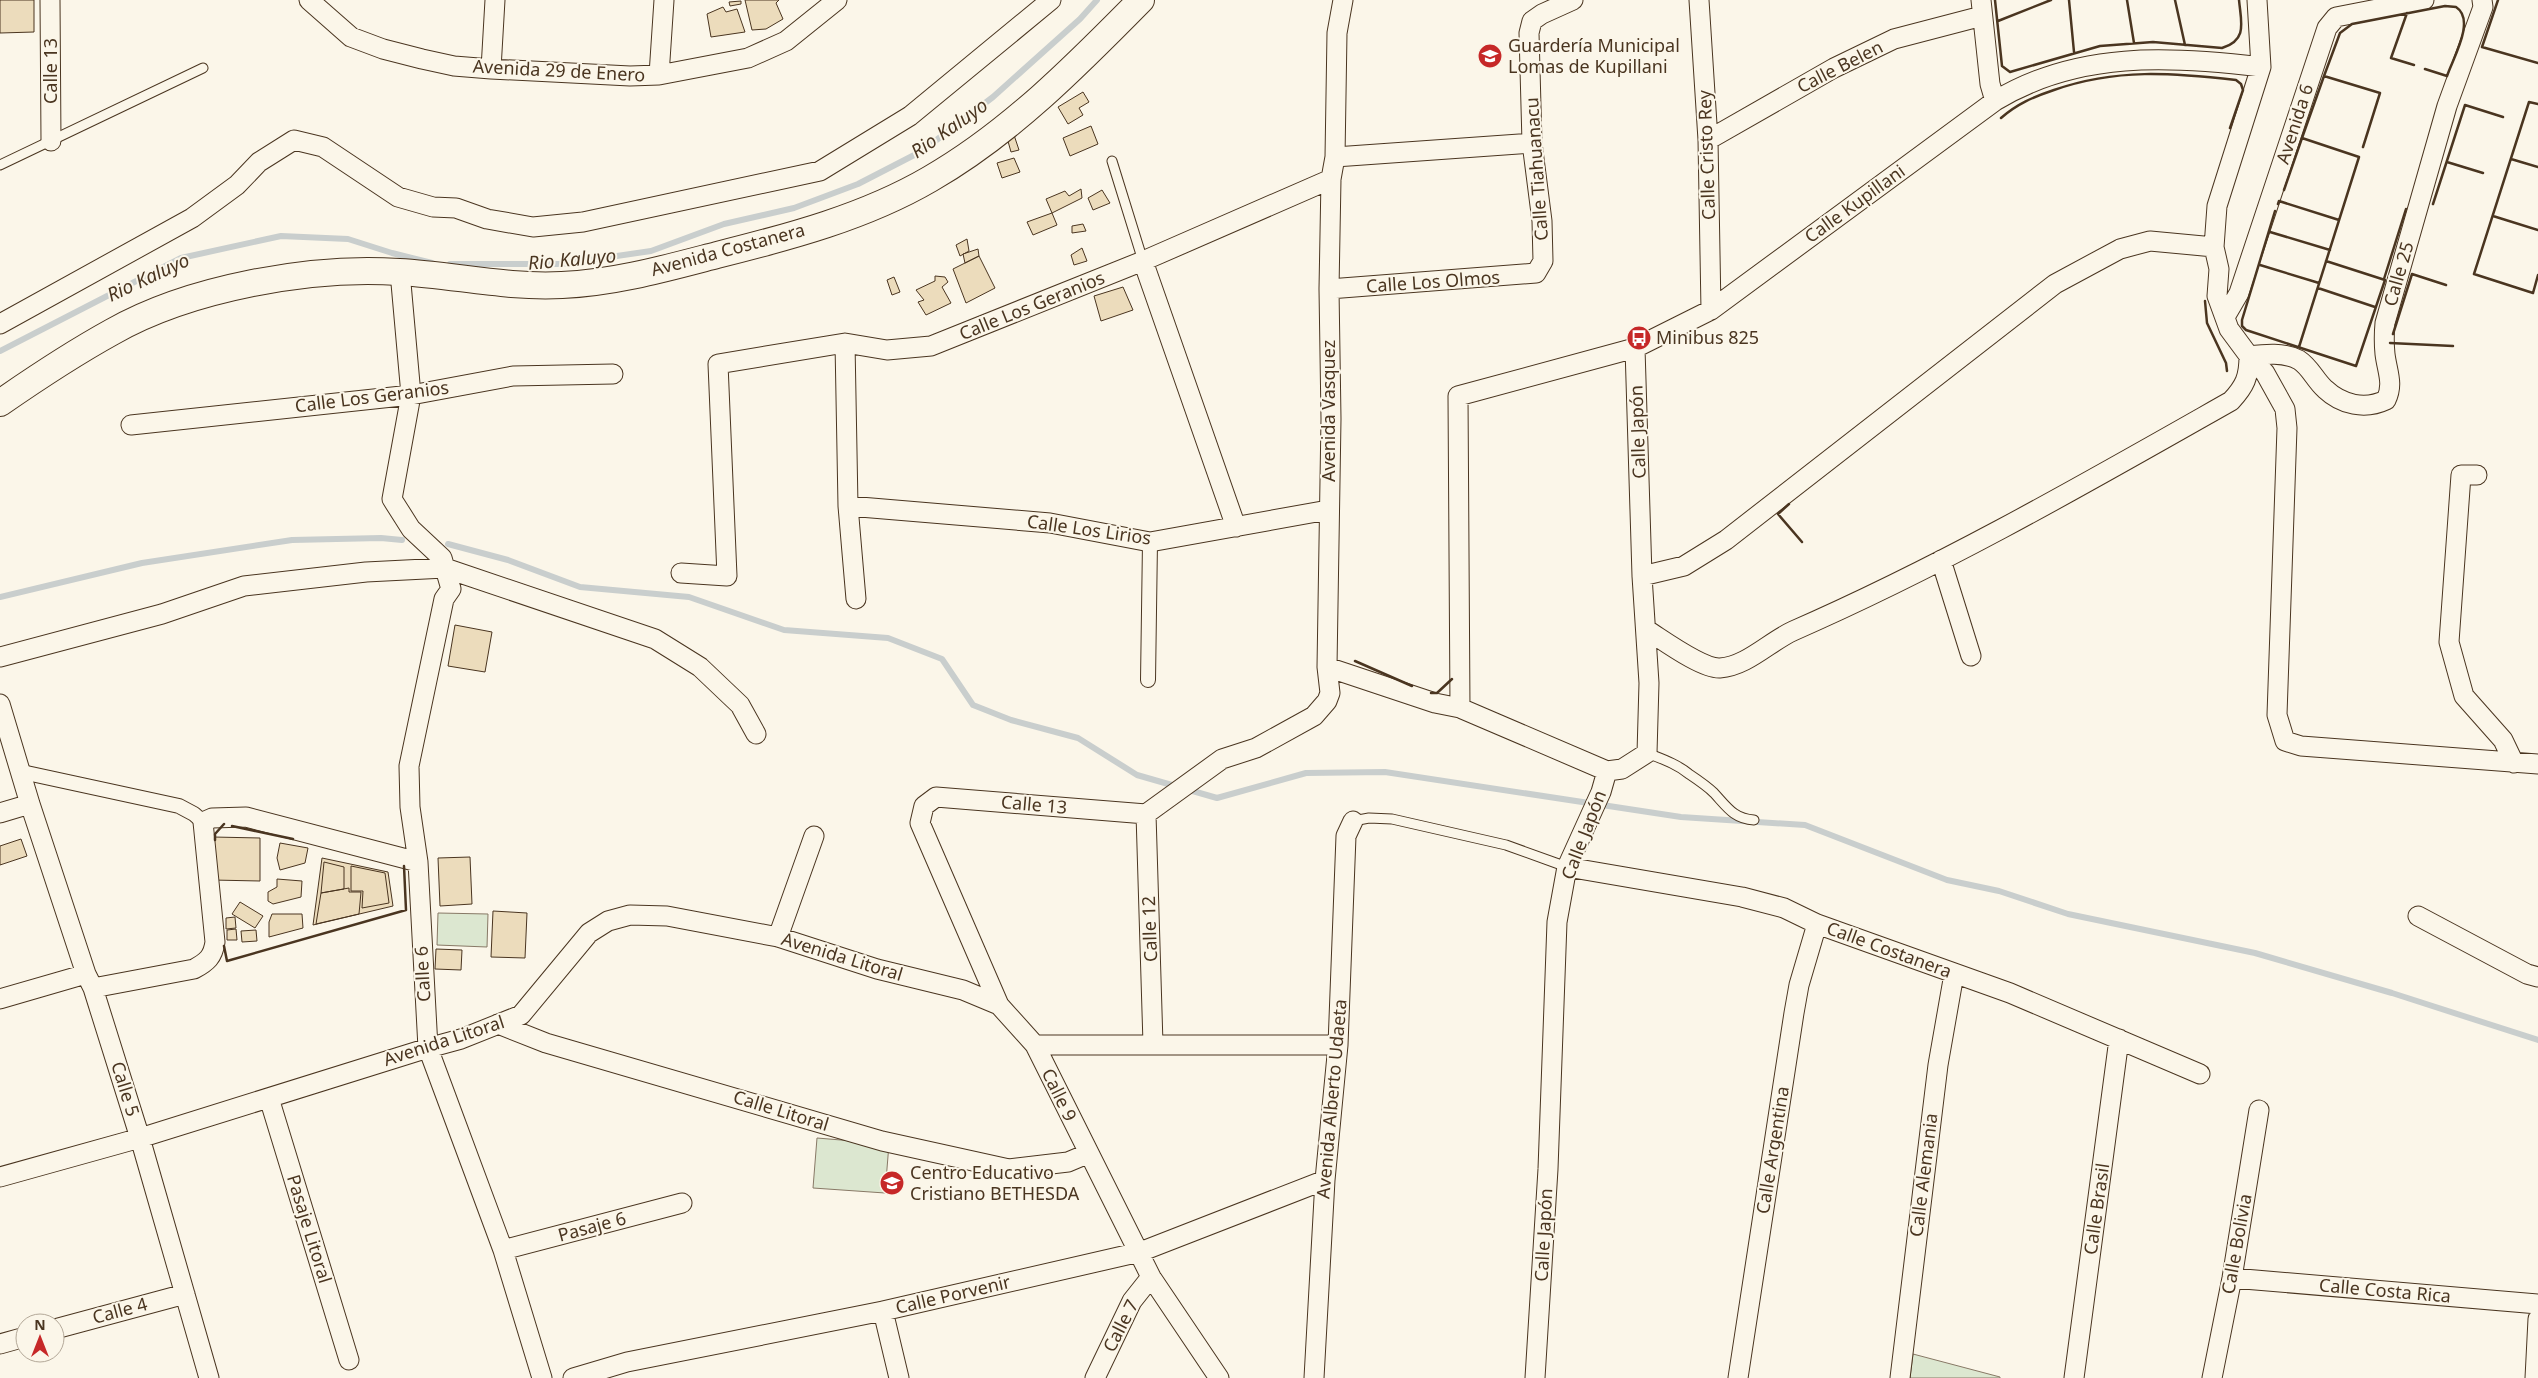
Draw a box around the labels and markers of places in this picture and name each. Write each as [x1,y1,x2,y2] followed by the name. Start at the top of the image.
[1508,33,1680,78] place label: Guardería Municipal Lomas de Kupillani
[1477,43,1503,69] school or university icon: Guardería Municipal Lomas de Kupillani
[1626,325,1652,351] bus stop icon: Minibus 825
[1656,325,1759,349] place label: Minibus 825
[910,1160,1080,1205] place label: Centro Educativo Cristiano BETHESDA
[879,1170,905,1196] school or university icon: Centro Educativo Cristiano BETHESDA

